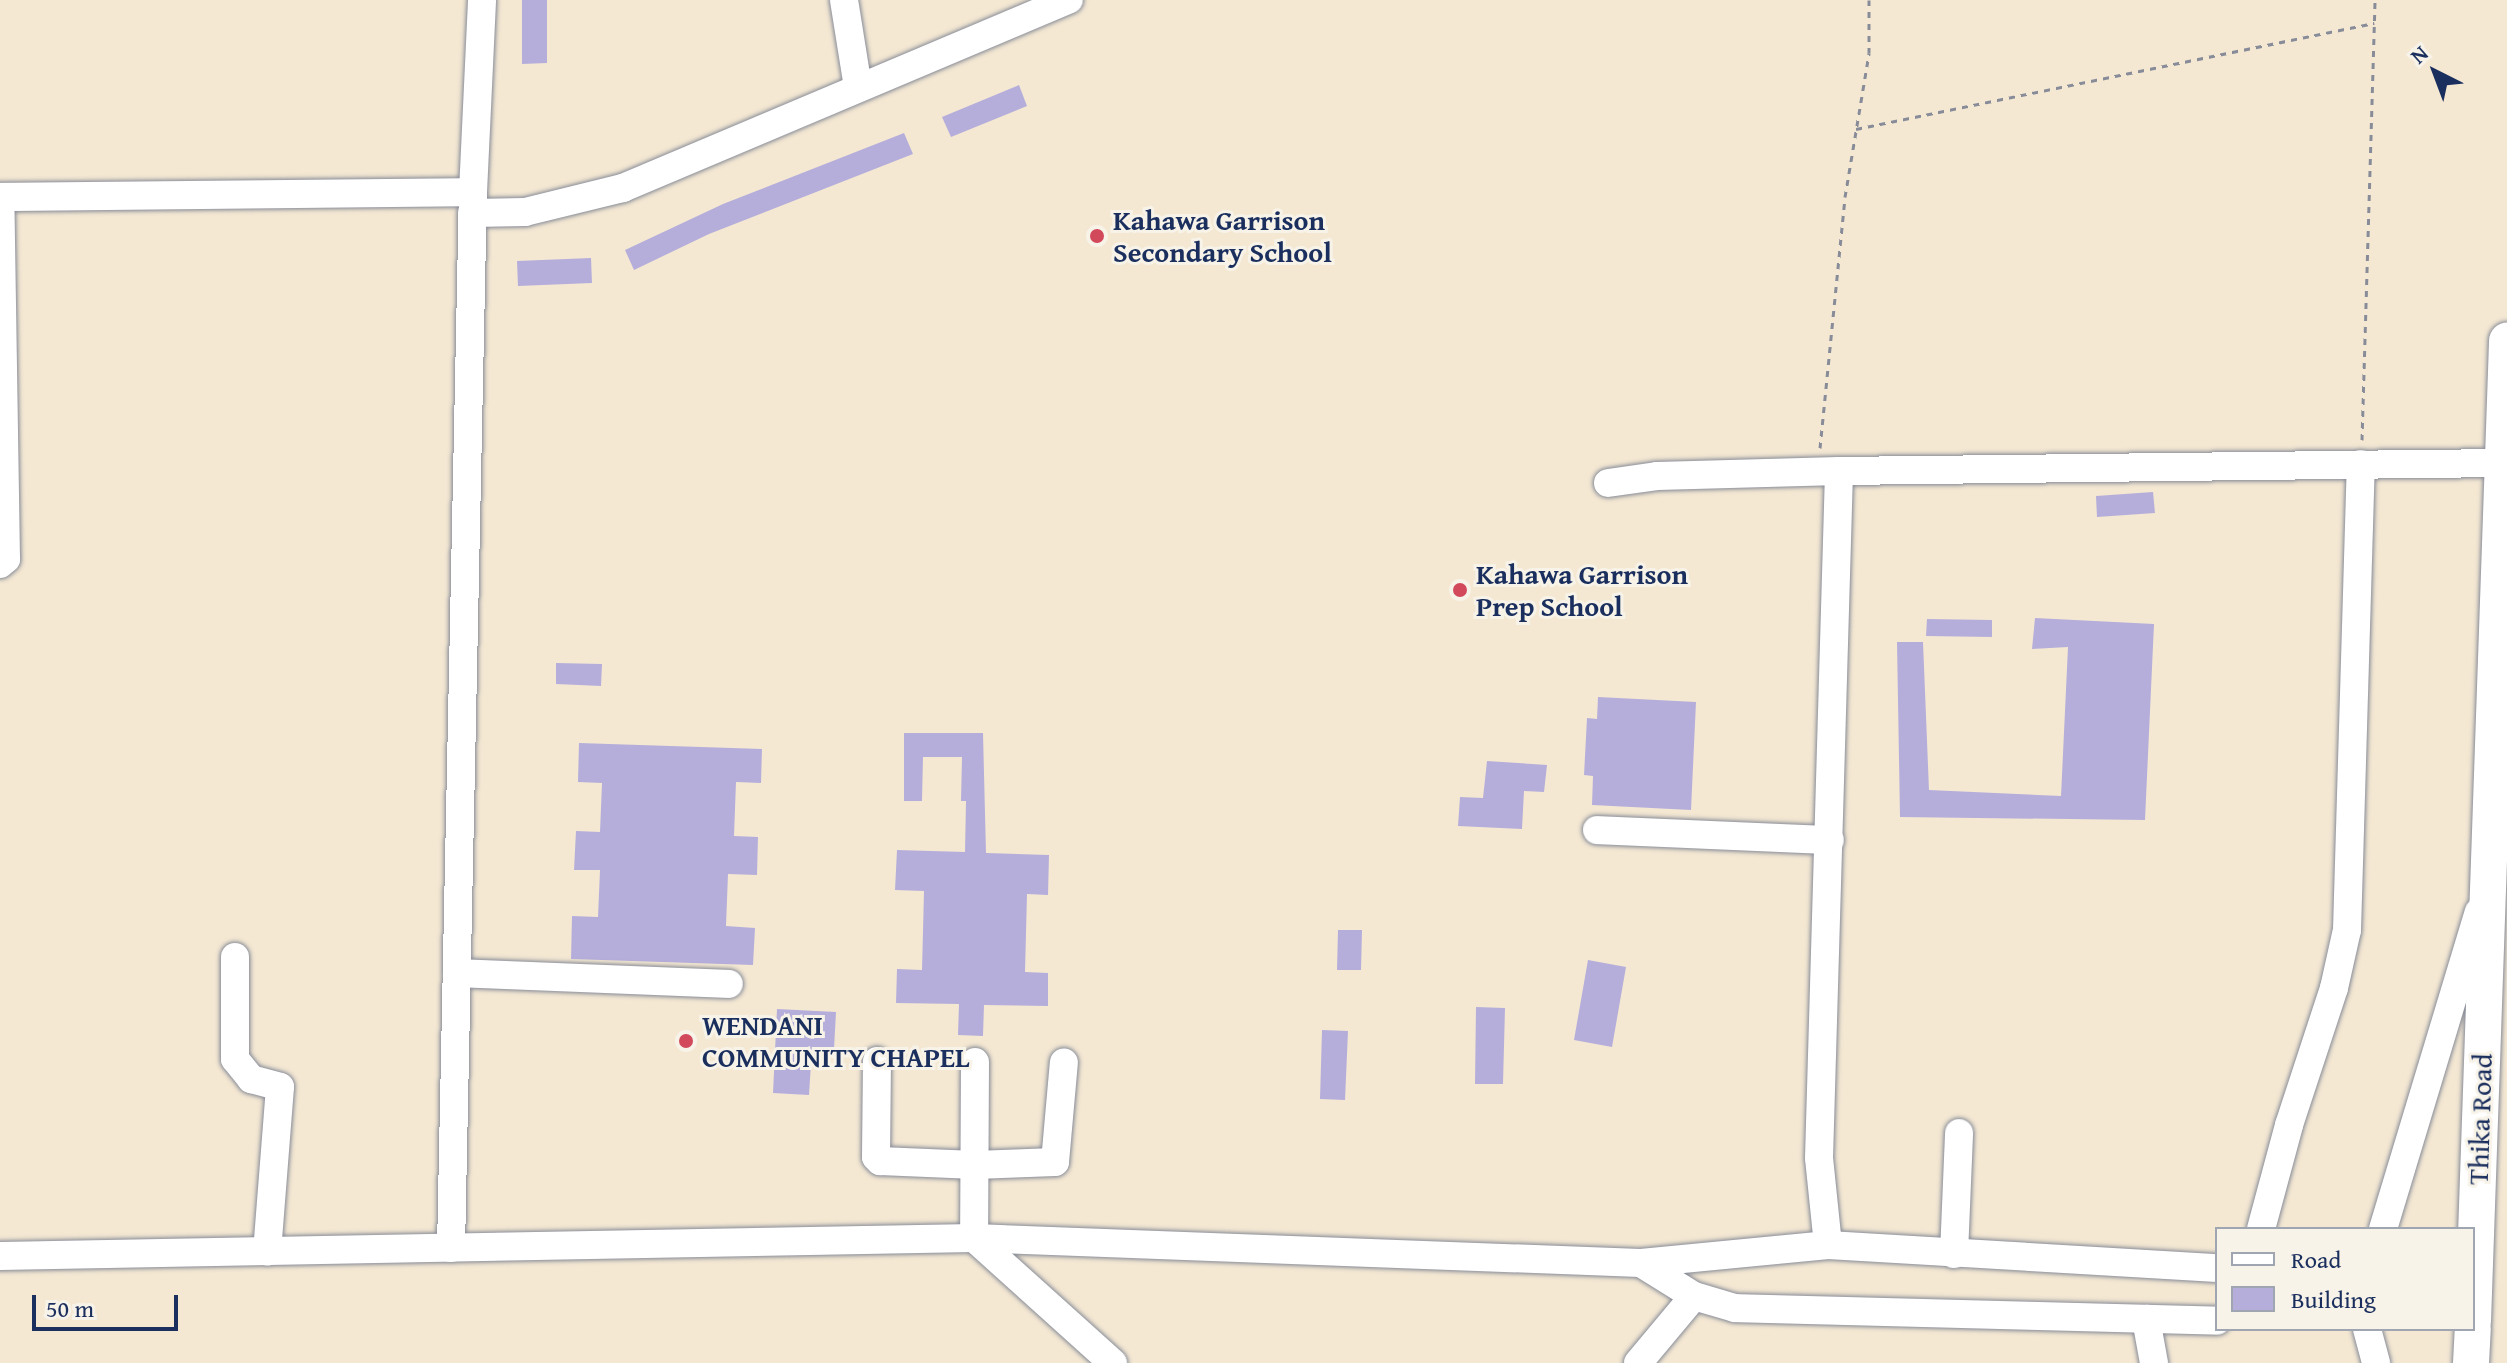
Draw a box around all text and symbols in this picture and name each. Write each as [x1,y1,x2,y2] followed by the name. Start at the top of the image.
[2395,32,2475,112] north arrow
[2403,37,2435,71] text: N
[1113,203,1332,269] place label: Kahawa Garrison Secondary School
[1088,227,1106,245] marker: Kahawa Garrison Secondary School
[1476,557,1688,623] place label: Kahawa Garrison Prep School
[1451,581,1469,599] marker: Kahawa Garrison Prep School
[702,1008,970,1074] place label: WENDANI COMMUNITY CHAPEL
[677,1032,695,1050] marker: WENDANI COMMUNITY CHAPEL
[2461,1053,2499,1185] street label: Thika Road
[2215,1227,2475,1331] legend
[2291,1242,2341,1277] text: Road
[36,1279,182,1329] scale bar
[2291,1282,2376,1317] text: Building
[46,1291,94,1326] text: 50 m

